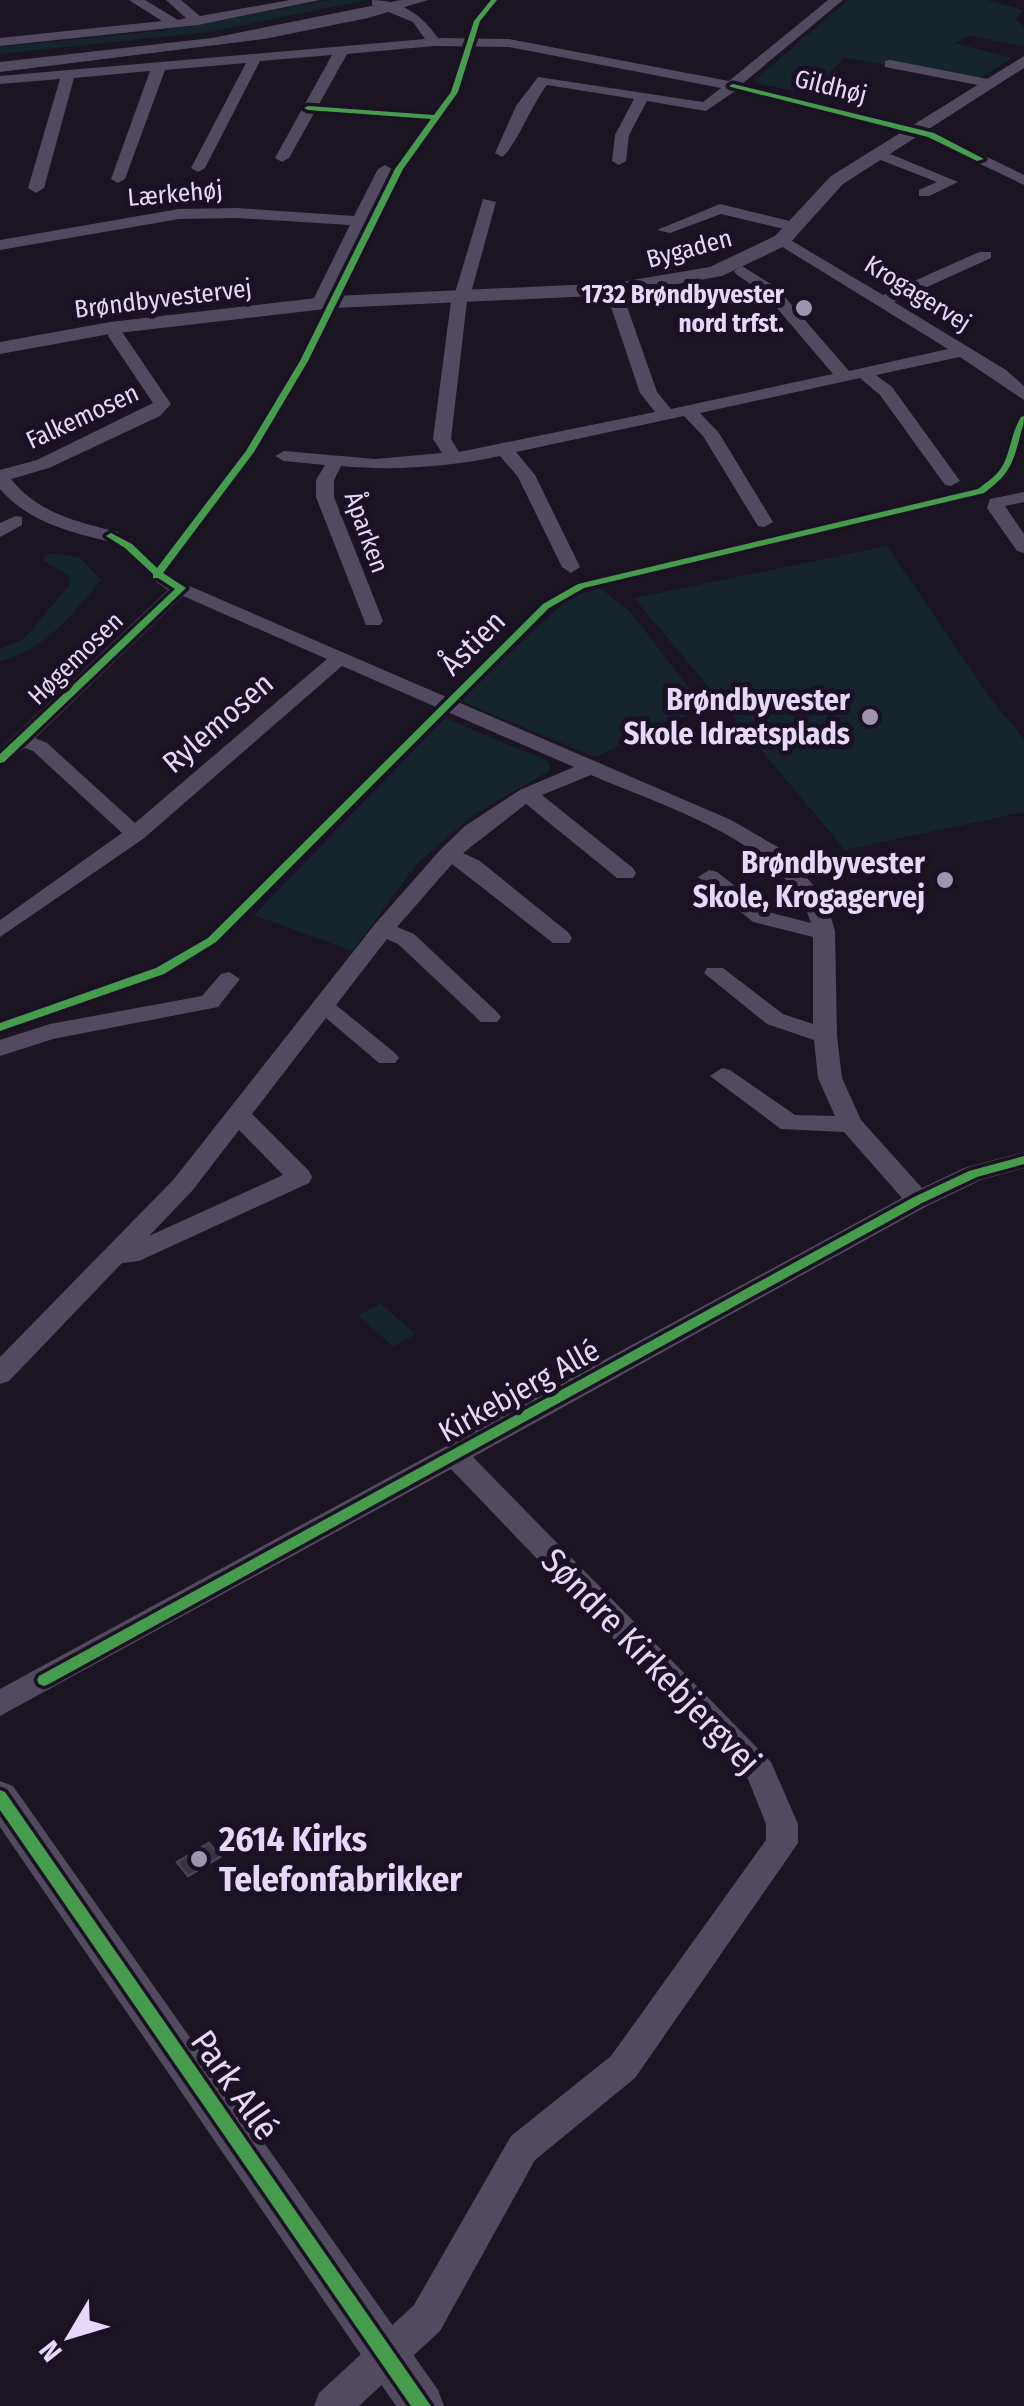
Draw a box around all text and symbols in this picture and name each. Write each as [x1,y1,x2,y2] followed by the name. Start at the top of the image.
[792,64,870,110] street label: Gildhøj
[126,175,224,213] street label: Lærkehøj
[643,223,735,275] street label: Bygaden
[859,249,976,338] street label: Krogagervej
[73,273,253,325] street label: Brøndbyvestervej
[581,280,785,339] place label: 1732 Brøndbyvester nord trfst.
[793,297,815,319] marker: 1732 Brøndbyvester nord trfst.
[22,378,143,456] street label: Falkemosen
[338,487,397,577] street label: Åparken
[432,602,513,683] street label: Åstien
[22,606,129,711] street label: Høgemosen
[155,665,281,781] street label: Rylemosen
[624,682,851,752] place label: Brøndbyvester Skole Idrætsplads
[859,706,881,728] marker: Brøndbyvester Skole Idrætsplads
[693,845,926,915] place label: Brøndbyvester Skole, Krogagervej
[934,869,956,891] marker: Brøndbyvester Skole, Krogagervej
[432,1332,606,1450] street label: Kirkebjerg Allé
[533,1540,769,1782] street label: Søndre Kirkebjergvej
[218,1818,462,1900] place label: 2614 Kirks Telefonfabrikker
[188,1848,210,1870] marker: 2614 Kirks Telefonfabrikker
[182,2022,288,2148] street label: Park Allé
[20,2286,120,2386] north arrow
[33,2334,69,2368] text: N

